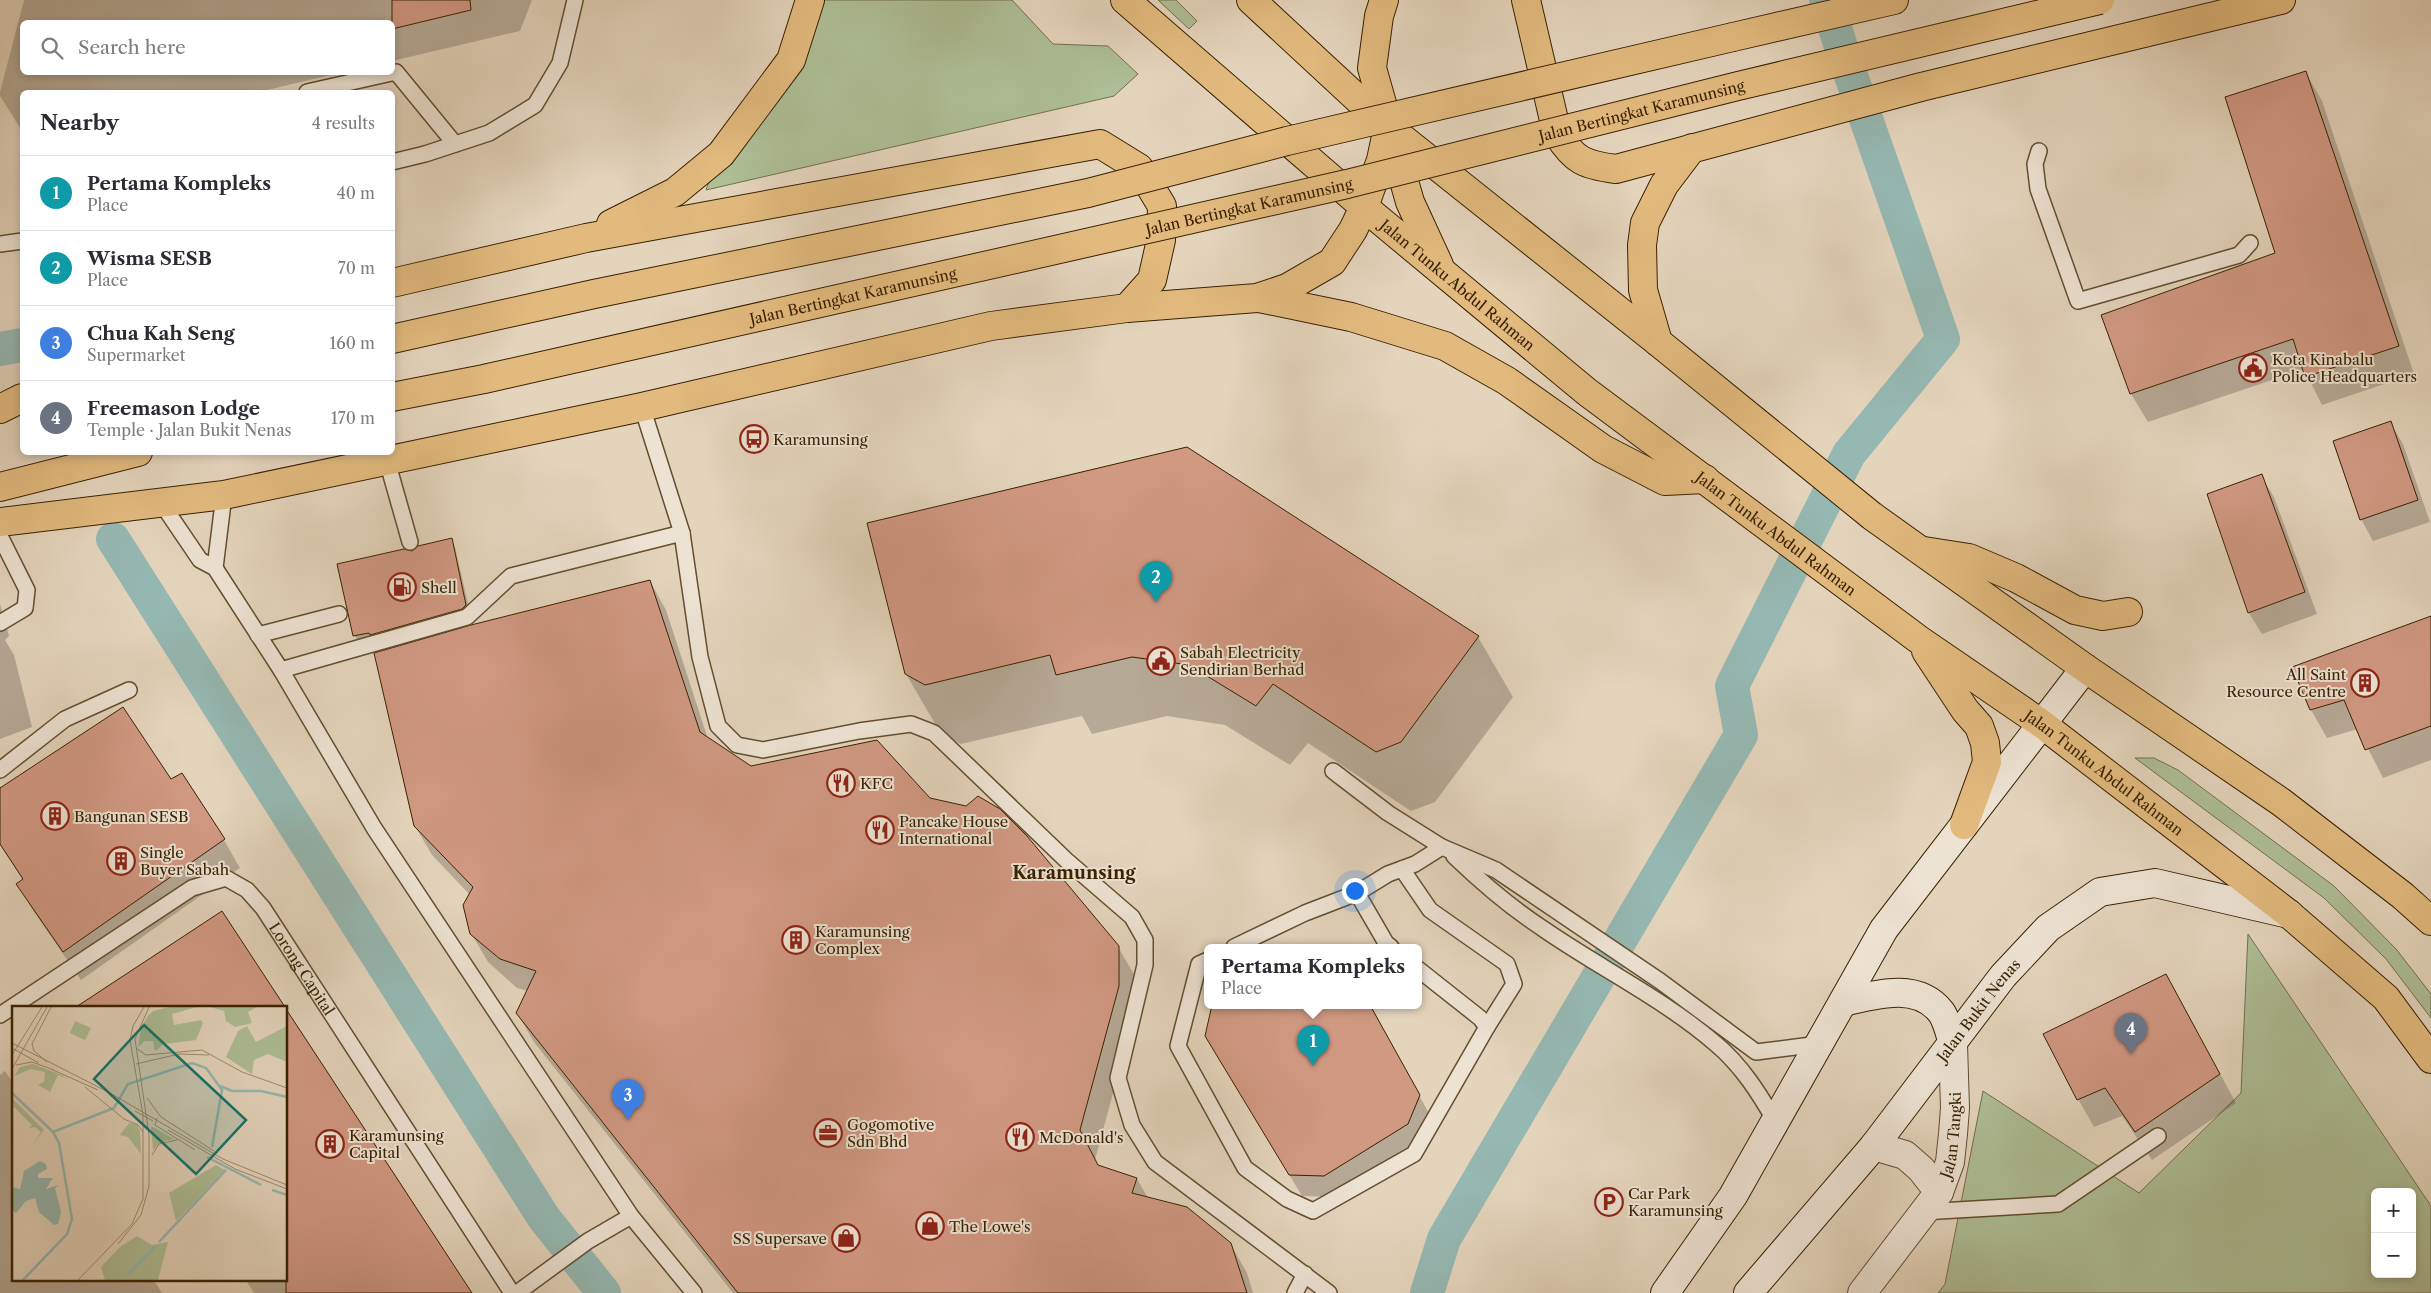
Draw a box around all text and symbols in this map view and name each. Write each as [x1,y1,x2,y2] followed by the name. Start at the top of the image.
[20,20,395,75] search box
[38,34,66,62] icon: search
[78,36,186,59] text: Search here
[1534,75,1746,146] street label: Jalan Bertingkat Karamunsing
[40,110,119,135] text: Nearby
[312,113,375,133] text: 4 results
[87,172,271,195] text: Pertama Kompleks
[1142,173,1355,239] street label: Jalan Bertingkat Karamunsing
[52,183,60,203] text: 1
[336,183,375,203] text: 40 m
[87,195,128,215] text: Place
[1375,214,1540,355] street label: Jalan Tunku Abdul Rahman
[87,247,212,270] text: Wisma SESB
[51,258,61,278] text: 2
[338,258,375,278] text: 70 m
[746,263,958,329] street label: Jalan Bertingkat Karamunsing
[87,270,128,290] text: Place
[87,322,235,345] text: Chua Kah Seng
[51,333,61,353] text: 3
[330,333,375,353] text: 160 m
[87,345,185,365] text: Supermarket
[2272,350,2417,386] place label: Kota Kinabalu Police Headquarters
[2238,353,2268,383] public building icon: Kota Kinabalu Police Headquarters
[87,397,260,420] text: Freemason Lodge
[51,408,61,428] text: 4
[331,408,375,428] text: 170 m
[87,420,292,440] text: Temple · Jalan Bukit Nenas
[739,424,769,454] bus stop icon: Karamunsing
[773,430,868,449] place label: Karamunsing
[1690,466,1861,600] street label: Jalan Tunku Abdul Rahman
[1140,561,1172,602] pin: 2
[387,572,417,602] fuel station icon: Shell
[421,578,457,597] place label: Shell
[1180,643,1304,679] place label: Sabah Electricity Sendirian Berhad
[1146,646,1176,676] public building icon: Sabah Electricity Sendirian Berhad
[2226,665,2347,701] place label: All Saint Resource Centre
[2350,668,2380,698] building icon: All Saint Resource Centre
[2019,704,2188,840] street label: Jalan Tunku Abdul Rahman
[826,768,856,798] restaurant icon: KFC
[860,774,893,793] place label: KFC
[40,801,70,831] building icon: Bangunan SESB
[74,807,188,826] place label: Bangunan SESB
[899,812,1008,848] place label: Pancake House International
[865,815,895,845] restaurant icon: Pancake House International
[140,843,230,879] place label: Single Buyer Sabah
[106,846,136,876] building icon: Single Buyer Sabah
[1012,862,1136,884] district label: Karamunsing
[1342,878,1368,904] your location
[265,919,339,1019] street label: Lorong Capital
[815,922,910,958] place label: Karamunsing Complex
[781,925,811,955] building icon: Karamunsing Complex
[1204,944,1422,1009] popup
[1931,954,2024,1067] street label: Jalan Bukit Nenas
[1221,955,1405,978] text: Pertama Kompleks
[1221,978,1262,998] text: Place
[12,1006,288,1280] inset map
[2115,1013,2147,1054] pin: 4
[1297,1025,1329,1066] pin: 1
[612,1079,644,1120] pin: 3
[1935,1091,1965,1182] street label: Jalan Tangki
[847,1115,934,1151] place label: Gogomotive Sdn Bhd
[813,1118,843,1148] office icon: Gogomotive Sdn Bhd
[1005,1122,1035,1152] restaurant icon: McDonald's
[349,1126,444,1162] place label: Karamunsing Capital
[1039,1128,1124,1147] place label: McDonald's
[315,1129,345,1159] building icon: Karamunsing Capital
[1628,1184,1723,1220] place label: Car Park Karamunsing
[1594,1187,1624,1217] parking icon: Car Park Karamunsing
[2371,1188,2416,1278] map controls
[2371,1188,2416,1233] button: +
[915,1211,945,1241] shop icon: The Lowe's
[949,1217,1031,1236] place label: The Lowe's
[831,1223,861,1253] shop icon: SS Supersave
[733,1229,827,1248] place label: SS Supersave
[2371,1233,2416,1278] button: −

